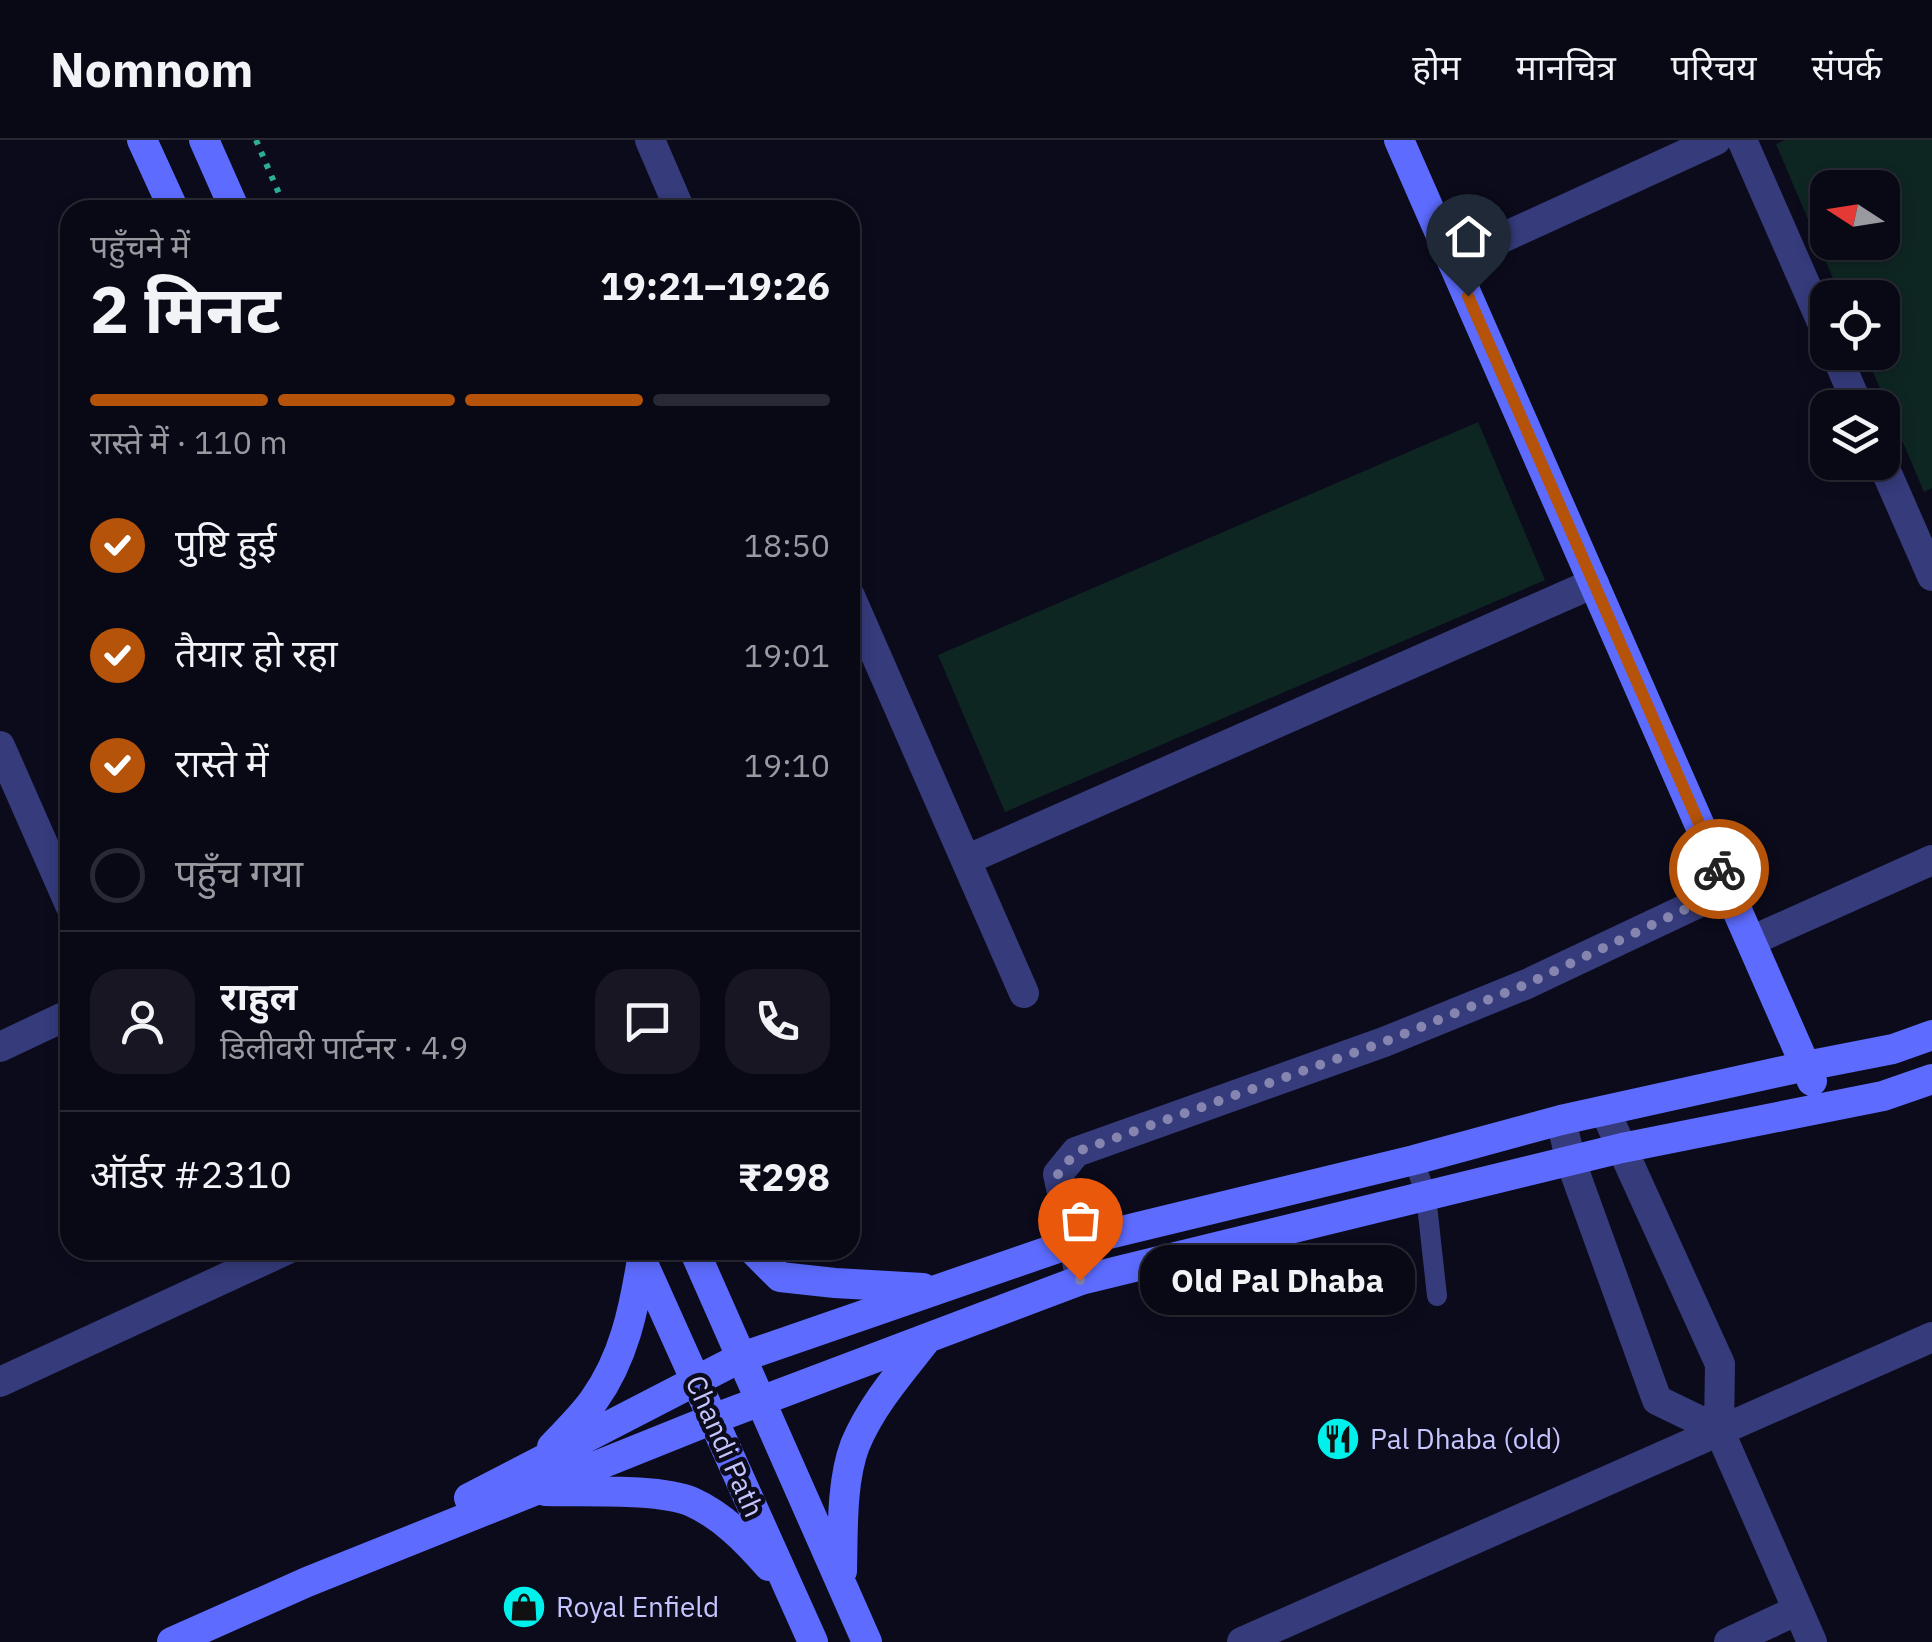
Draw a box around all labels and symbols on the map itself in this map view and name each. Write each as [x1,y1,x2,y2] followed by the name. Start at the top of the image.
[1810,170,1900,260] north arrow
[1426,194,1511,297] pin
[1669,819,1769,919] courier
[1038,1178,1123,1281] pin
[1140,1245,1415,1315] callout: Old Pal Dhaba
[678,1369,773,1522] street label: Chandi Path
[1315,1416,1361,1462] restaurant icon: Pal Dhaba (old)
[1370,1420,1562,1457] place label: Pal Dhaba (old)
[501,1584,547,1630] shop icon: Royal Enfield
[556,1588,719,1625] place label: Royal Enfield

